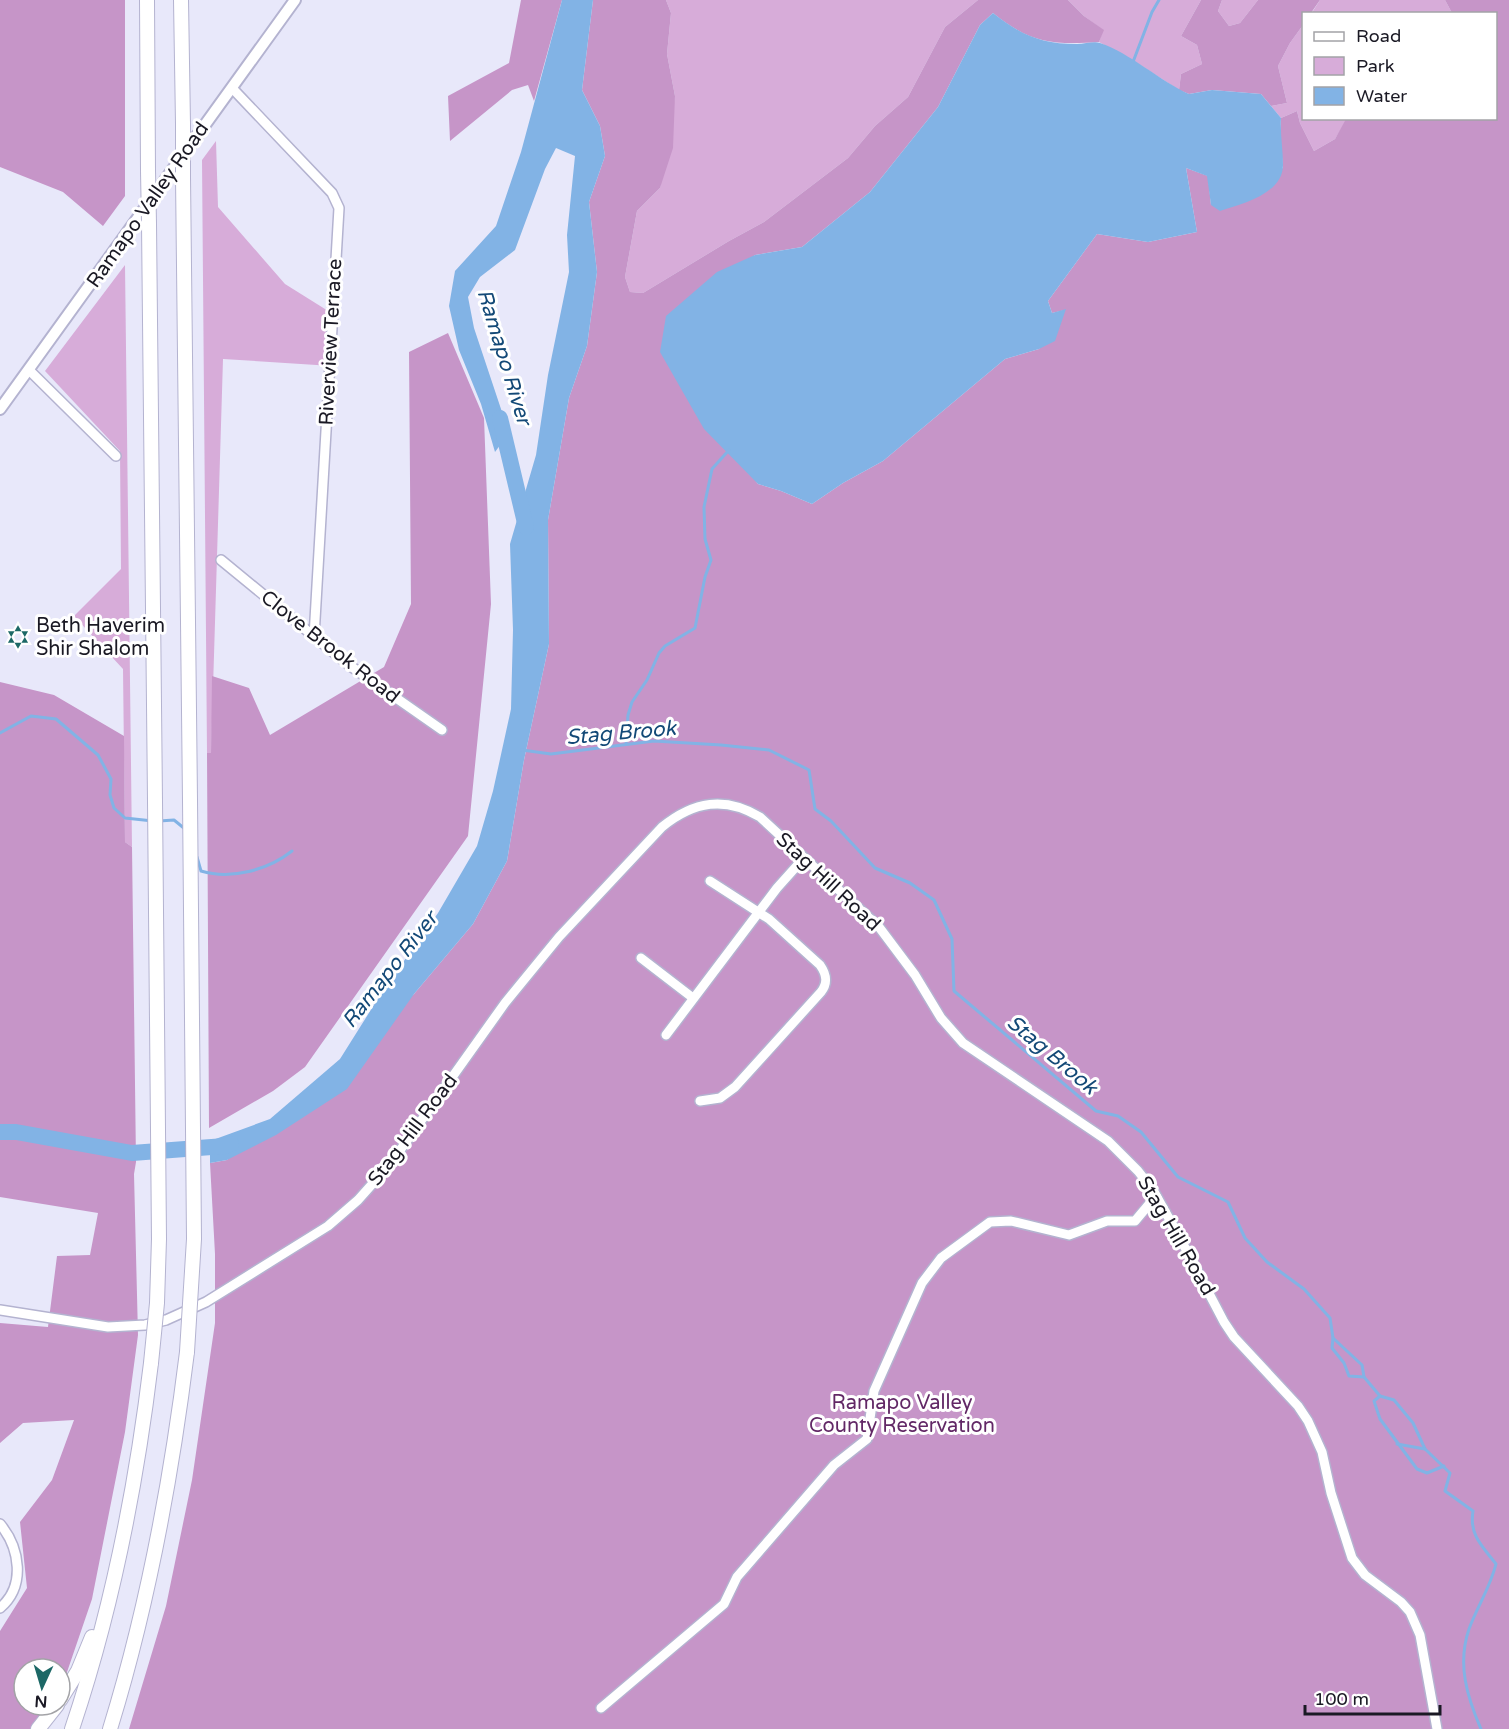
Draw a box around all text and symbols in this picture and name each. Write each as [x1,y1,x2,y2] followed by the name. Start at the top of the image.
[1302,12,1497,120] legend
[1356,25,1401,47] text: Road
[1356,55,1395,77] text: Park
[1356,85,1407,107] text: Water
[82,118,214,292] street label: Ramapo Valley Road
[315,258,347,426] street label: Riverview Terrace
[472,286,537,431] water label: Ramapo River
[256,585,404,709] street label: Clove Brook Road
[36,614,165,661] place label: Beth Haverim Shir Shalom
[5,624,31,650] synagogue icon: Beth Haverim Shir Shalom
[565,716,678,750] water label: Stag Brook
[771,828,885,936] street label: Stag Hill Road
[337,905,445,1033] water label: Ramapo River
[1002,1010,1103,1101] water label: Stag Brook
[363,1069,463,1191] street label: Stag Hill Road
[1132,1172,1220,1300] street label: Stag Hill Road
[809,1391,995,1438] park label: Ramapo Valley County Reservation
[12,1657,72,1717] north arrow
[1305,1678,1440,1716] scale bar
[1314,1688,1369,1710] text: 100 m
[34,1691,48,1711] text: N

